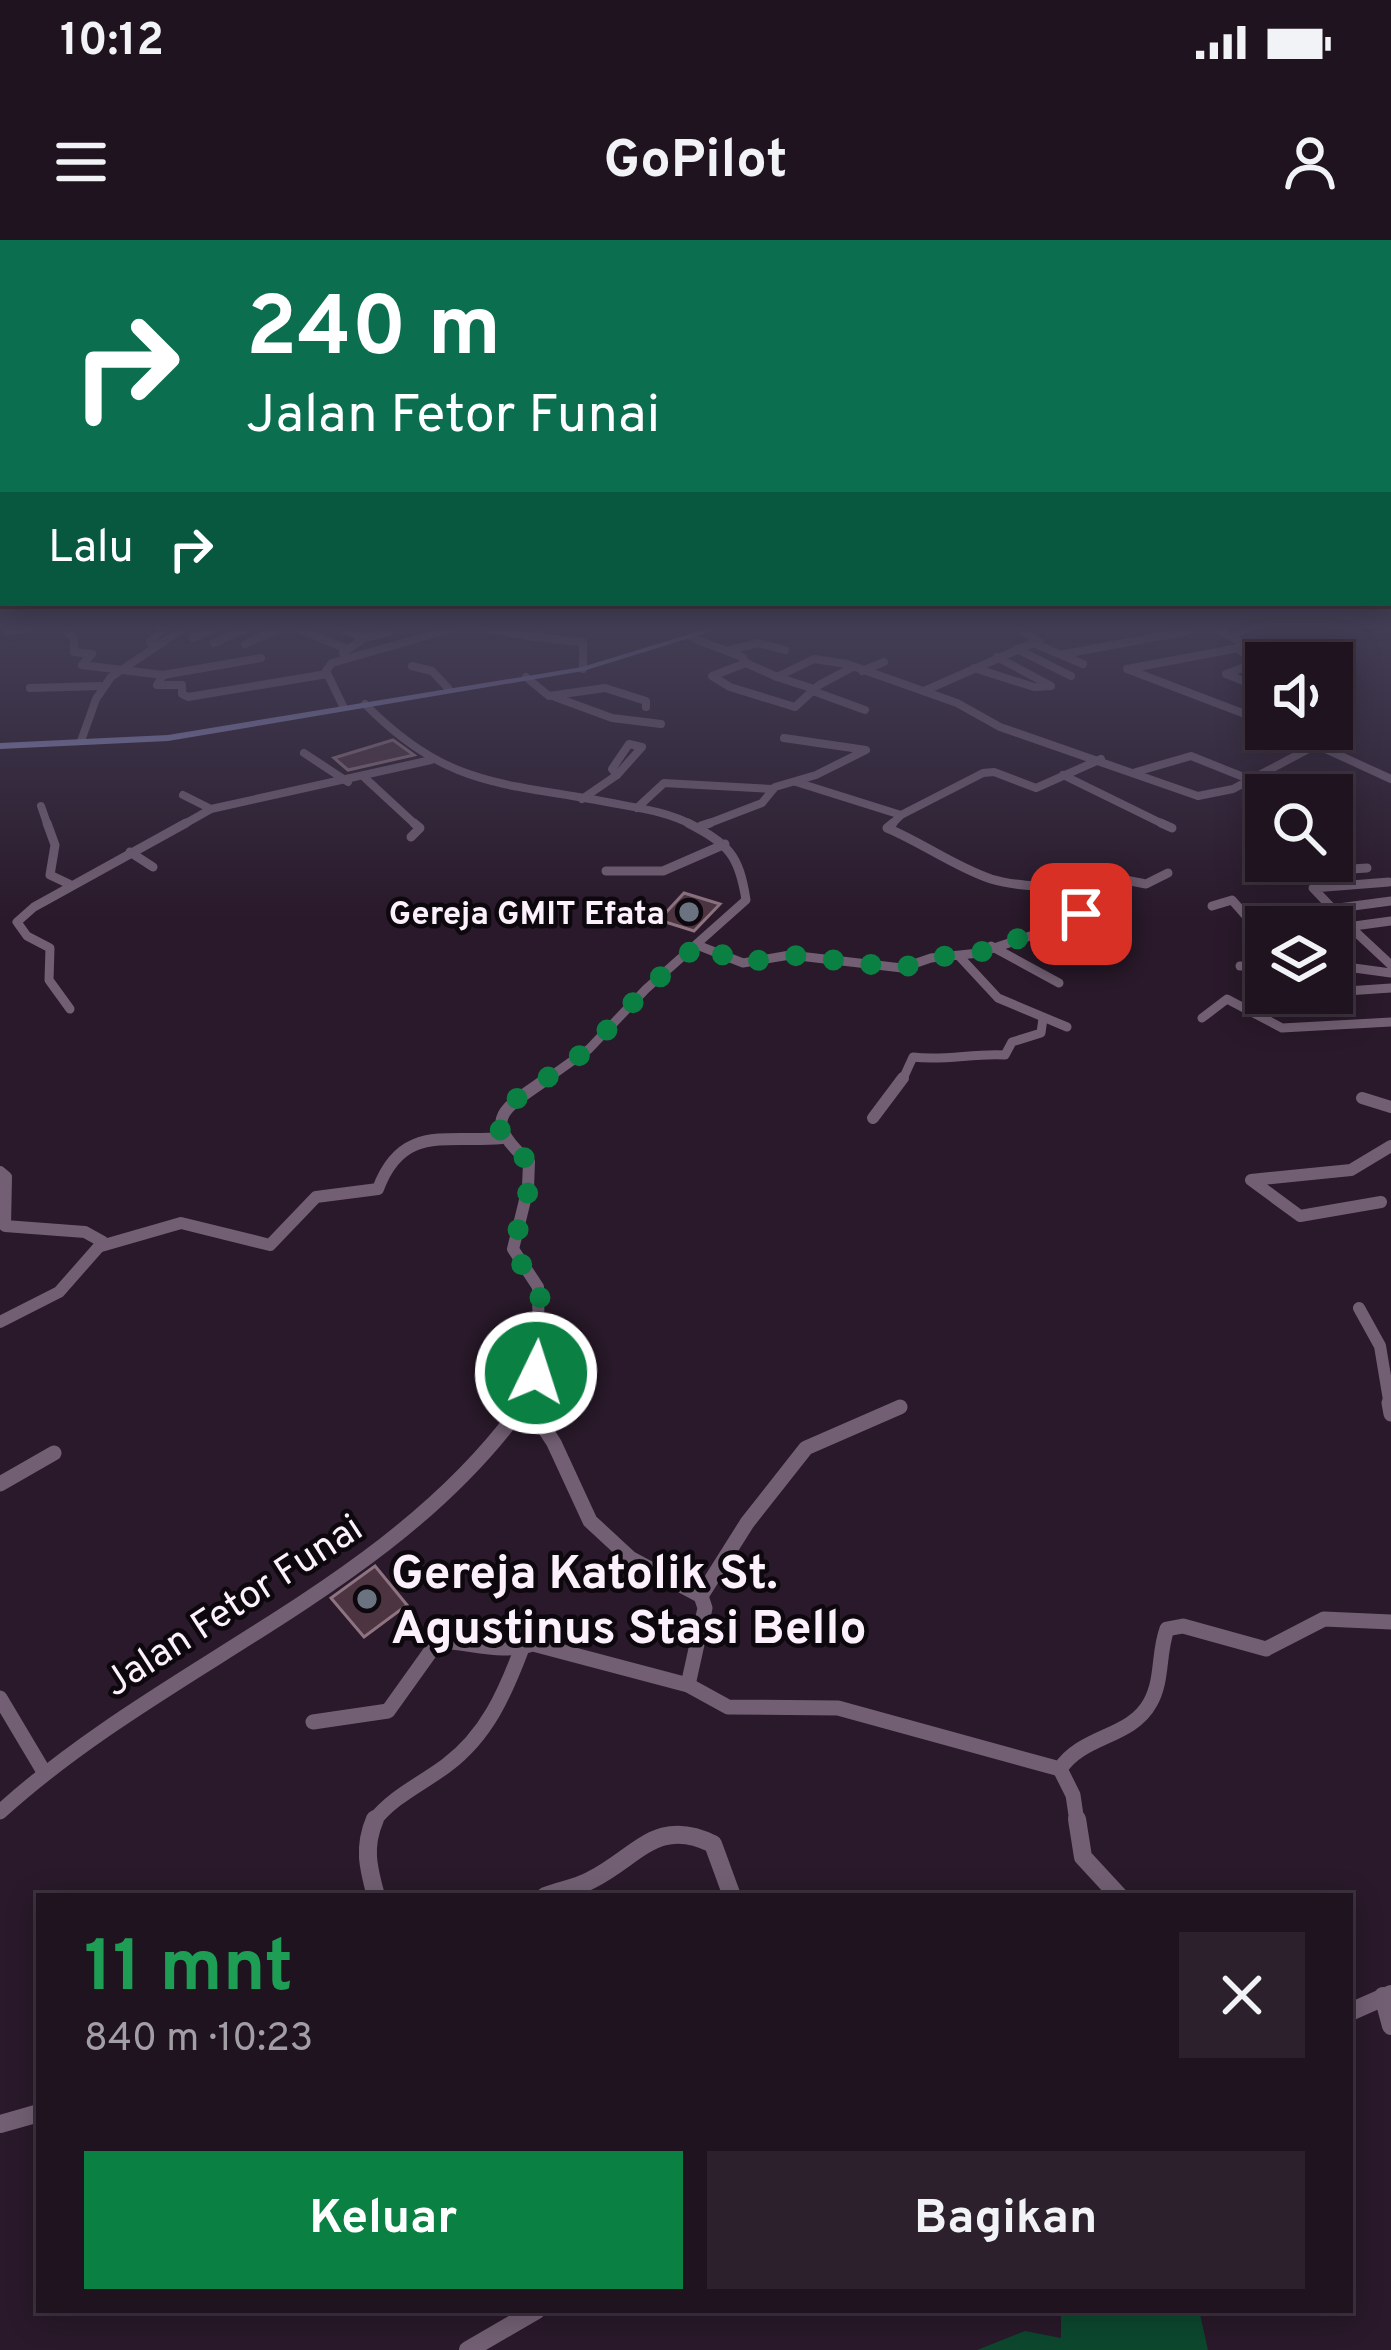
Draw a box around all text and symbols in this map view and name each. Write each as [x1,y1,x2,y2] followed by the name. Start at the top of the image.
[60,14,164,71] text: 10:12
[603,128,788,197] text: GoPilot
[48,129,114,195] icon: menu
[1277,129,1343,195] icon: person
[246,279,501,385] text: 240 m
[48,288,204,444] icon: right
[246,383,660,452] text: Jalan Fetor Funai
[158,516,224,582] icon: right
[48,521,134,578] text: Lalu
[1245,642,1353,1014] map controls
[1245,642,1353,750] button: sound
[1245,774,1353,882] button: search
[1030,863,1132,965] pin
[1048,881,1114,947] icon: arrive
[389,895,665,937] place label: Gereja GMIT Efata
[676,899,702,925] marker: Gereja GMIT Efata
[1245,906,1353,1014] button: layers
[473,1310,599,1436] position arrow
[96,1506,373,1710] street label: Jalan Fetor Funai
[391,1546,867,1661] place label: Gereja Katolik St. Agustinus Stasi Bello
[354,1586,380,1612] marker: Gereja Katolik St. Agustinus Stasi Bello
[84,1925,293,2017] text: 11 mnt
[1179,1932,1305,2058] button: close
[84,2016,313,2065] text: 840 m · 10:23
[84,2151,683,2289] button: Keluar
[707,2151,1305,2289] button: Bagikan

